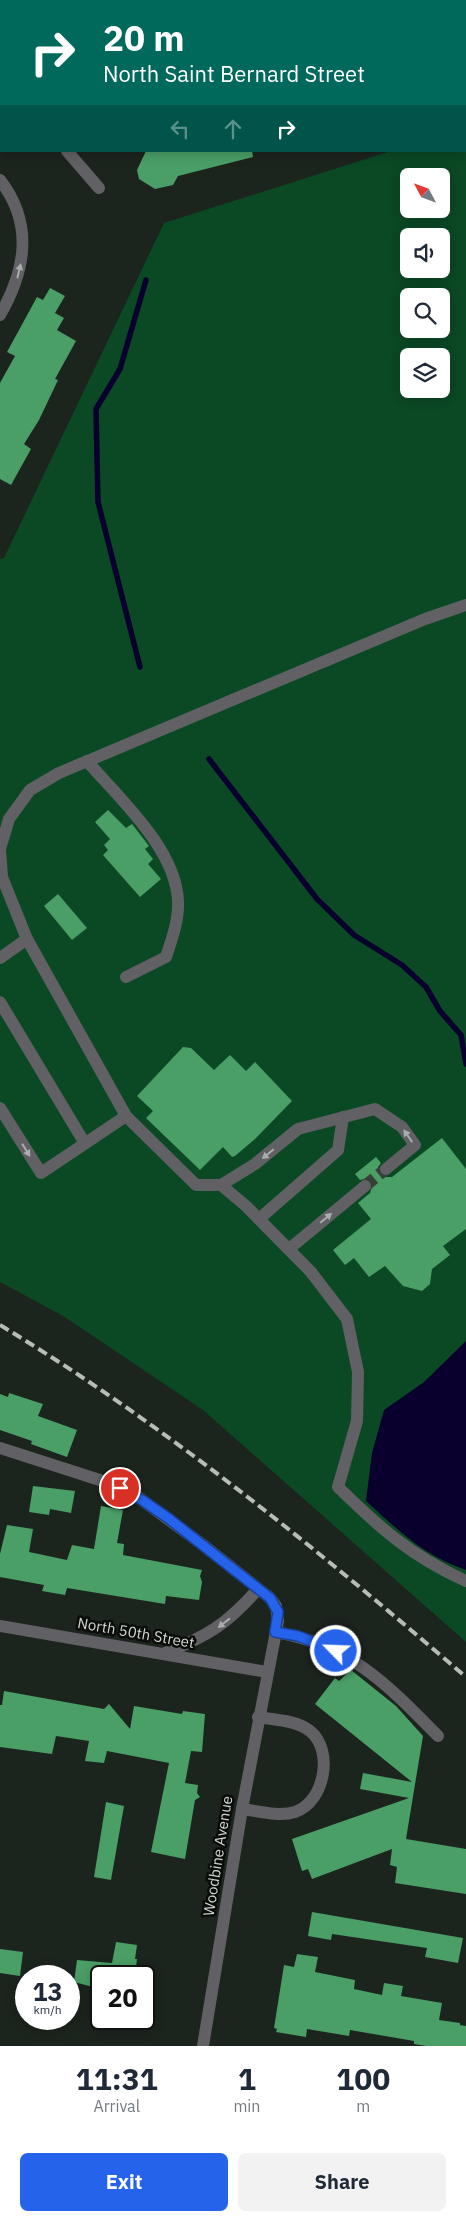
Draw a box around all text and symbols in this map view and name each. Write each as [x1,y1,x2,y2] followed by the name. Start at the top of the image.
[103,15,185,61] text: 20 m
[20,20,85,85] icon: right
[103,59,365,88] text: North Saint Bernard Street
[166,115,194,143] icon: left
[219,115,247,143] icon: ahead
[272,115,300,143] icon: right
[400,168,450,218] north arrow
[400,168,450,398] map controls
[400,228,450,278] button: sound
[15,263,23,278] one-way arrow
[400,288,450,338] button: search
[400,348,450,398] button: layers
[403,1129,413,1142] one-way arrow
[21,1143,31,1156] one-way arrow
[261,1149,274,1160] one-way arrow
[320,1213,333,1224] one-way arrow
[99,1467,141,1509] pin
[106,1474,134,1502] icon: arrive
[76,1613,196,1652] street label: North 50th Street
[217,1618,230,1629] one-way arrow
[309,1624,361,1676] position arrow
[199,1794,236,1917] street label: Woodbine Avenue
[90,1965,155,2030] speed limit sign: 20
[32,1975,63,2008] text: 13
[33,2002,62,2017] text: km/h
[76,2059,158,2098] text: 11:31
[238,2059,256,2098] text: 1
[336,2059,390,2098] text: 100
[93,2096,140,2116] text: Arrival
[233,2096,260,2116] text: min
[356,2096,370,2116] text: m
[20,2153,228,2211] button: Exit
[238,2153,446,2211] button: Share

